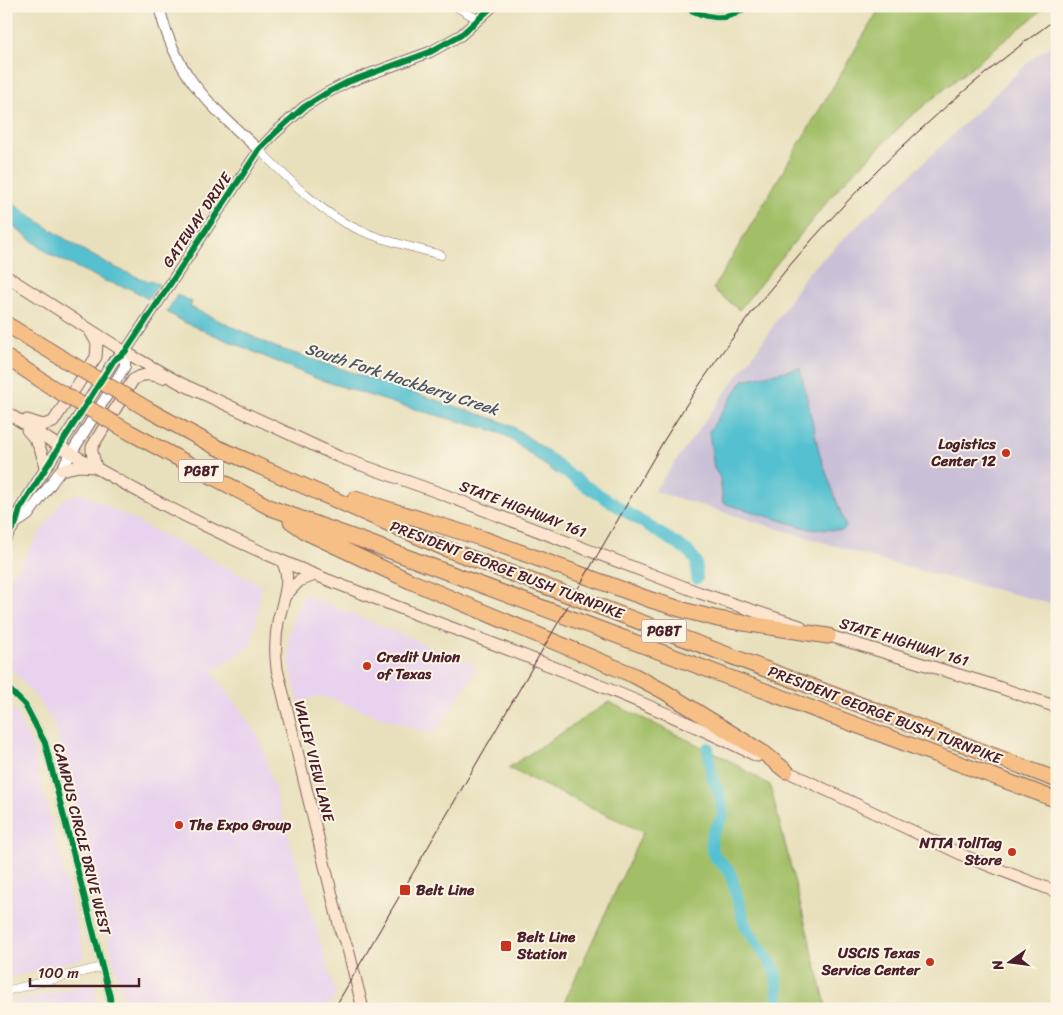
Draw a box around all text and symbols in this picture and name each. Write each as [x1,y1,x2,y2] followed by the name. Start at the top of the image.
[155,166,240,273] street label: GATEWAY DRIVE
[301,334,504,424] water label: South Fork Hackberry Creek
[930,431,997,474] place label: Logistics Center 12
[1000,447,1012,459] marker: Logistics Center 12
[178,460,224,482] road number: PGBT
[456,473,590,545] street label: STATE HIGHWAY 161
[386,513,629,627] street label: PRESIDENT GEORGE BUSH TURNPIKE
[836,610,972,674] street label: STATE HIGHWAY 161
[642,620,686,642] road number: PGBT
[376,644,461,687] place label: Credit Union of Texas
[764,658,1007,772] street label: PRESIDENT GEORGE BUSH TURNPIKE
[361,660,373,672] marker: Credit Union of Texas
[286,698,342,826] street label: VALLEY VIEW LANE
[46,740,119,939] street label: CAMPUS CIRCLE DRIVE WEST
[189,812,291,838] place label: The Expo Group
[173,819,185,831] marker: The Expo Group
[918,830,1002,873] place label: NTTA TollTag Store
[1006,846,1018,858] marker: NTTA TollTag Store
[416,877,475,903] place label: Belt Line
[398,883,412,897] marker: Belt Line
[516,924,576,967] place label: Belt Line Station
[986,938,1036,988] north arrow
[499,939,513,953] marker: Belt Line Station
[820,940,922,983] place label: USCIS Texas Service Center
[30,955,139,987] scale bar
[924,956,936,968] marker: USCIS Texas Service Center
[984,957,1011,974] text: N
[38,960,79,986] text: 100 m

